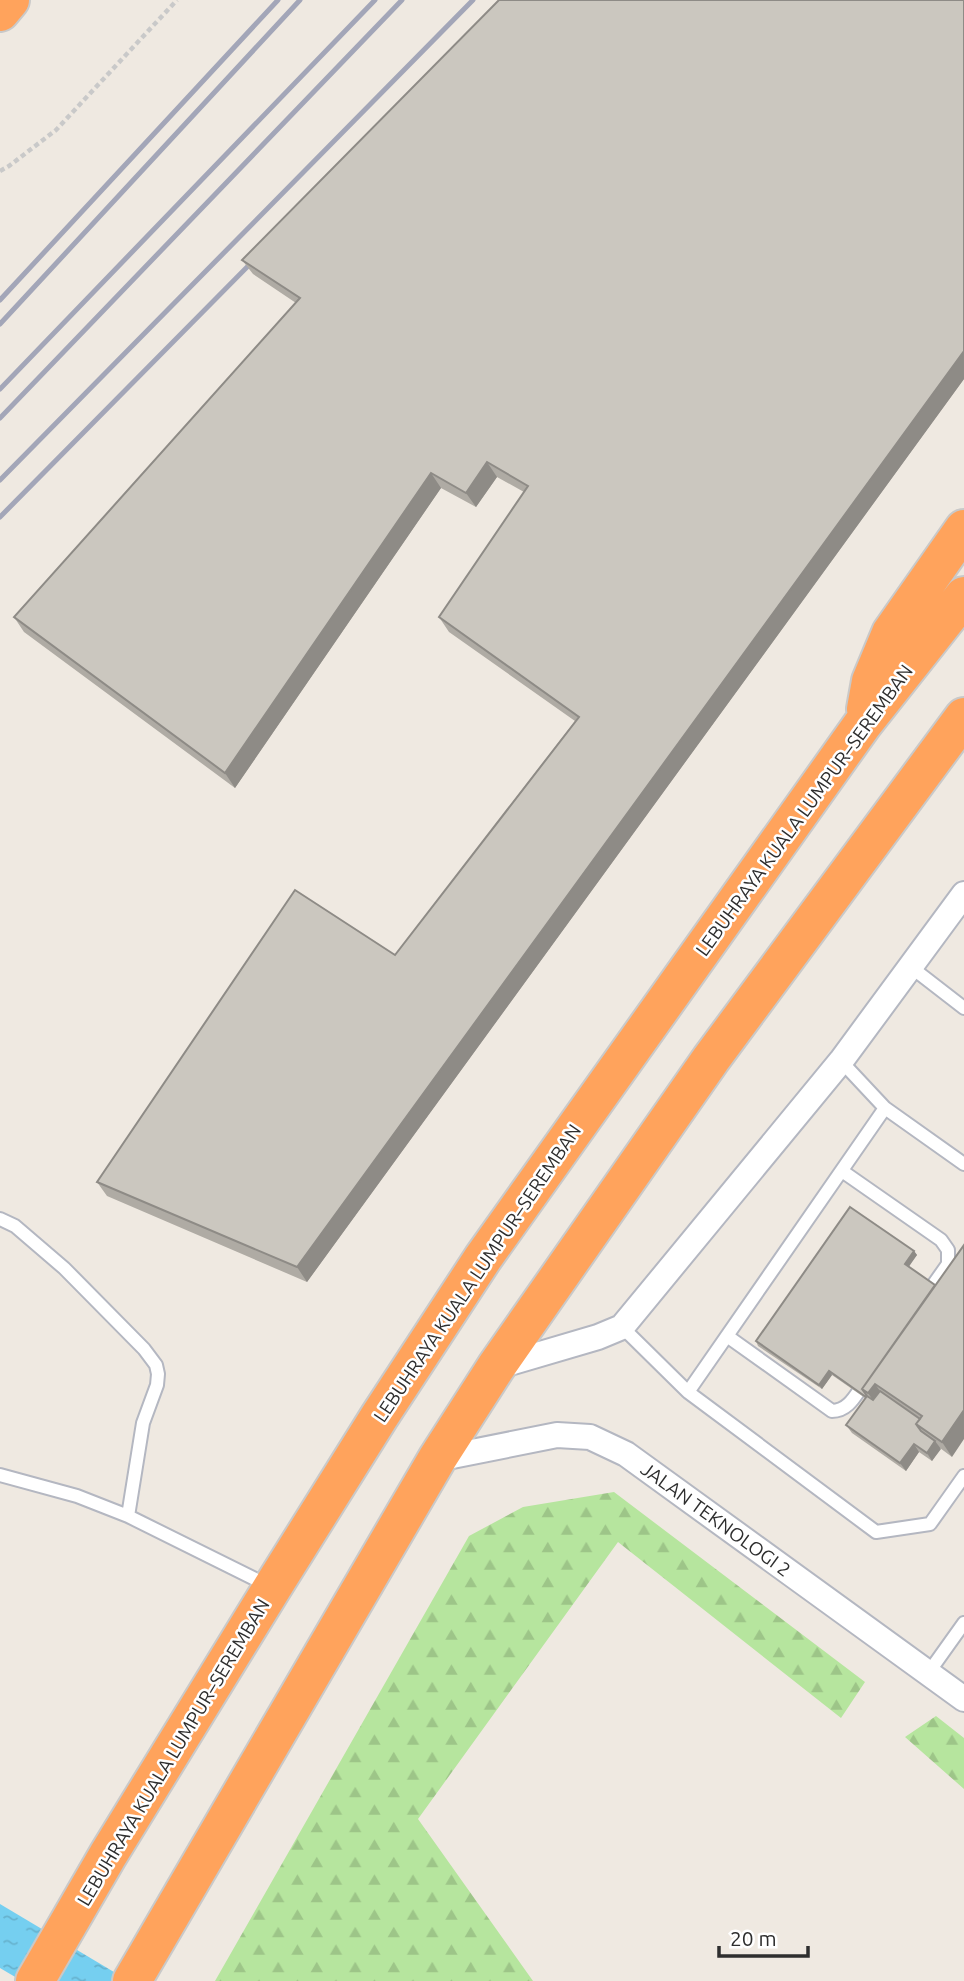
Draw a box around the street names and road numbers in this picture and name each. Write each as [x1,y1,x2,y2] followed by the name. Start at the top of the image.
[691,660,917,960] street label: LEBUHRAYA KUALA LUMPUR–SEREMBAN
[369,1120,585,1426] street label: LEBUHRAYA KUALA LUMPUR–SEREMBAN
[637,1457,795,1581] street label: JALAN TEKNOLOGI 2
[72,1594,274,1910] street label: LEBUHRAYA KUALA LUMPUR–SEREMBAN

